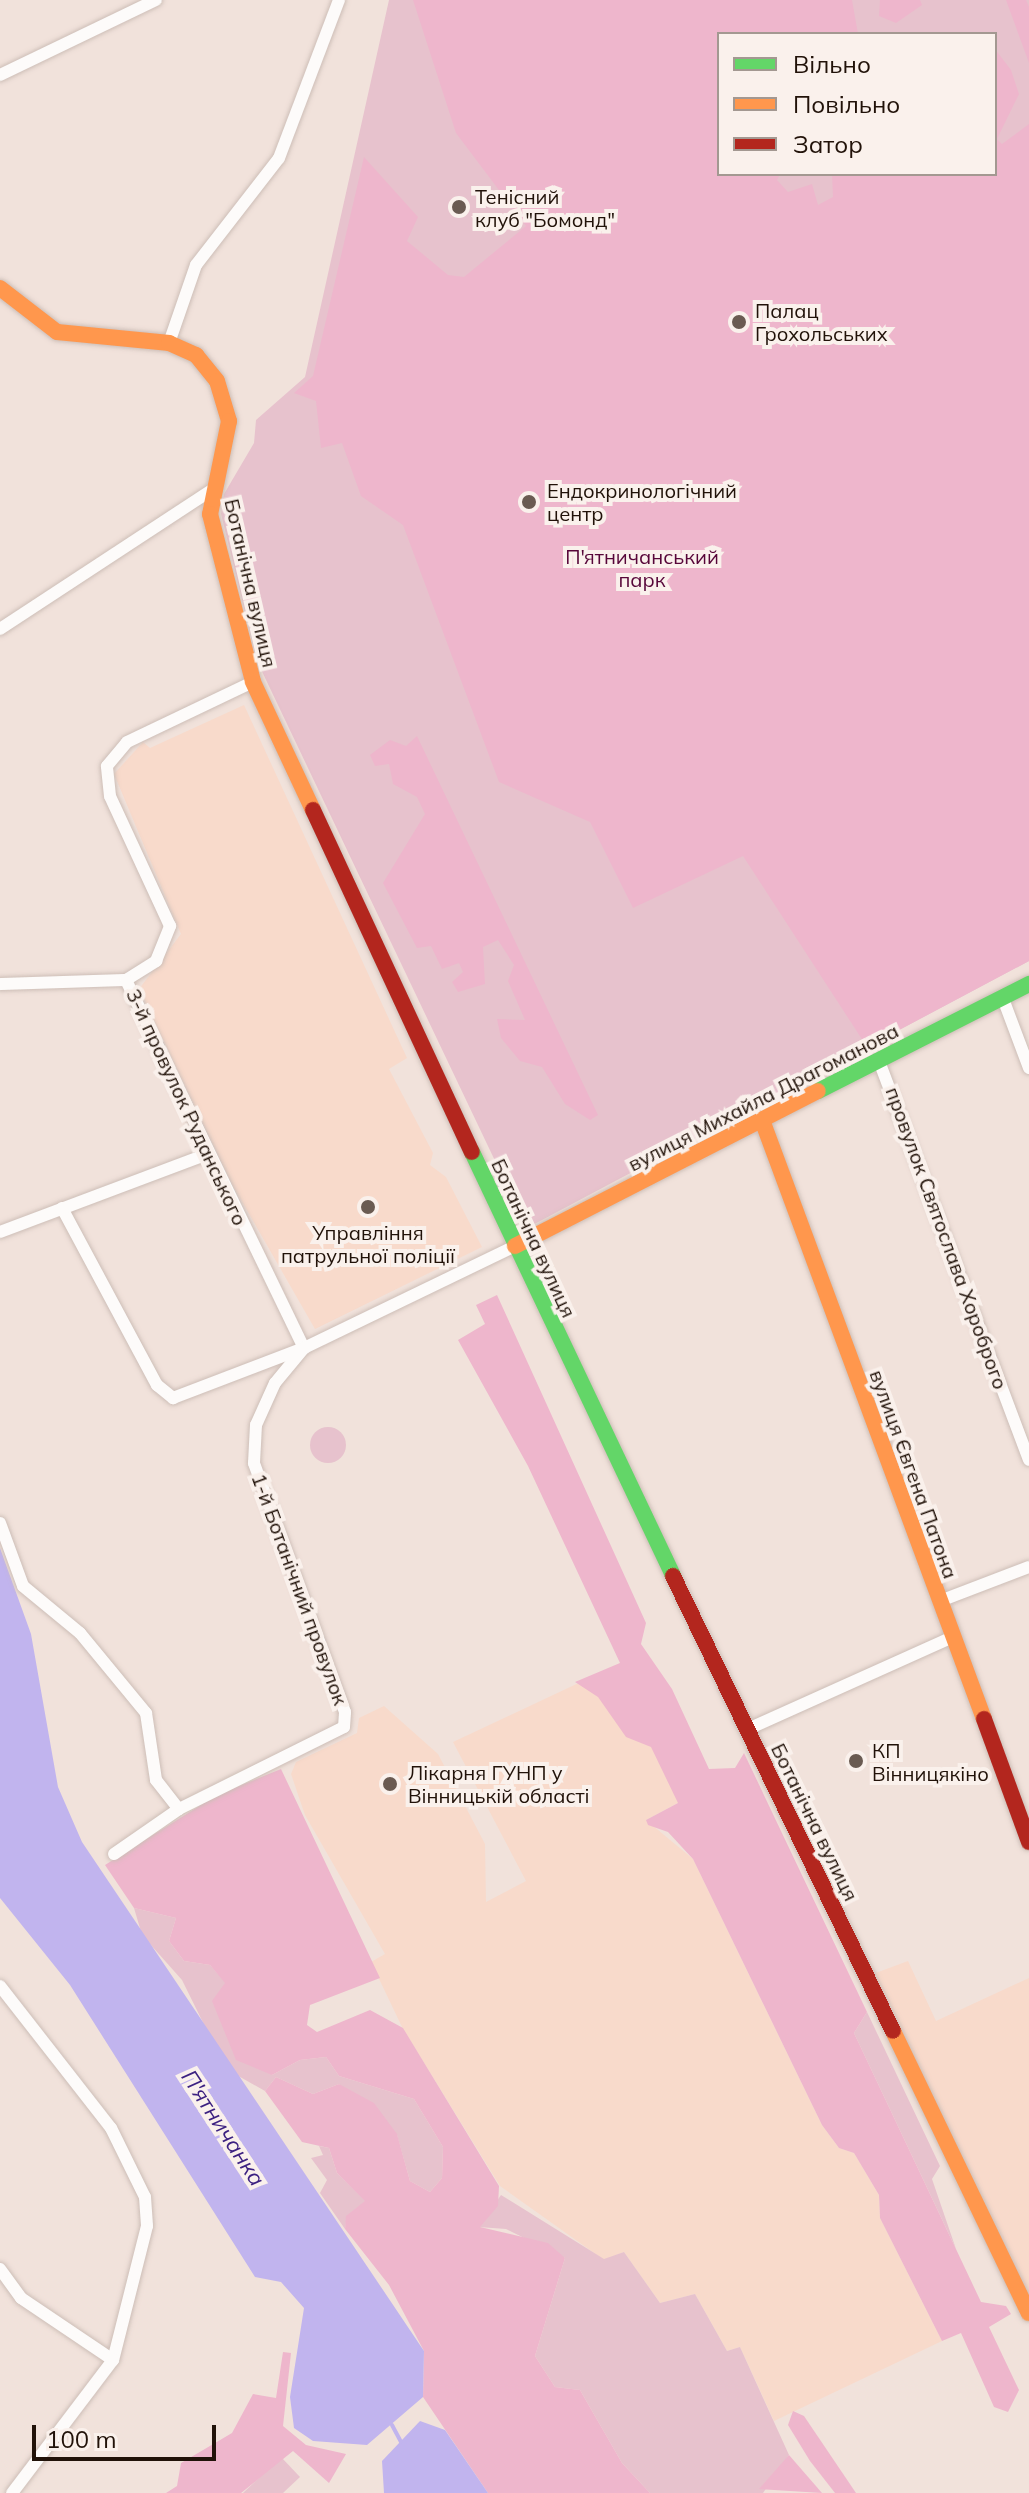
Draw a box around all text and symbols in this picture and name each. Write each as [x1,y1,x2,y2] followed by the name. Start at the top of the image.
[717,32,997,176] legend
[793,49,871,79] text: Вільно
[793,89,900,119] text: Повільно
[793,129,863,159] text: Затор
[475,184,615,231] place label: Тенісний клуб "Бомонд"
[450,198,468,216] marker: Тенісний клуб "Бомонд"
[755,298,888,345] place label: Палац Грохольських
[730,313,748,331] marker: Палац Грохольських
[547,478,737,525] place label: Ендокринологічний центр
[518,491,540,513] marker: Ендокринологічний центр
[220,496,282,670] street label: Ботанічна вулиця
[565,545,719,592] park label: П'ятничанський парк
[122,985,252,1229] street label: 3-й провулок Руданського
[624,1018,902,1176] street label: вулиця Михайла Драгоманова
[881,1084,1013,1392] street label: провулок Святослава Хороброго
[487,1155,581,1321] street label: Ботанічна вулиця
[359,1198,377,1216] marker: Управління патрульної поліції
[281,1220,455,1267] place label: Управління патрульної поліції
[865,1366,963,1582] street label: вулиця Євгена Патона
[247,1470,353,1708] street label: 1-й Ботанічний провулок
[872,1738,989,1785] place label: КП Вінницякіно
[766,1739,864,1905] street label: Ботанічна вулиця
[847,1752,865,1770] marker: КП Вінницякіно
[408,1760,590,1807] place label: Лікарня ГУНП у Вінницькій області
[379,1773,401,1795] marker: Лікарня ГУНП у Вінницькій області
[176,2065,270,2191] water label: П'ятничанка
[36,2409,220,2459] scale bar
[46,2424,117,2454] text: 100 m

